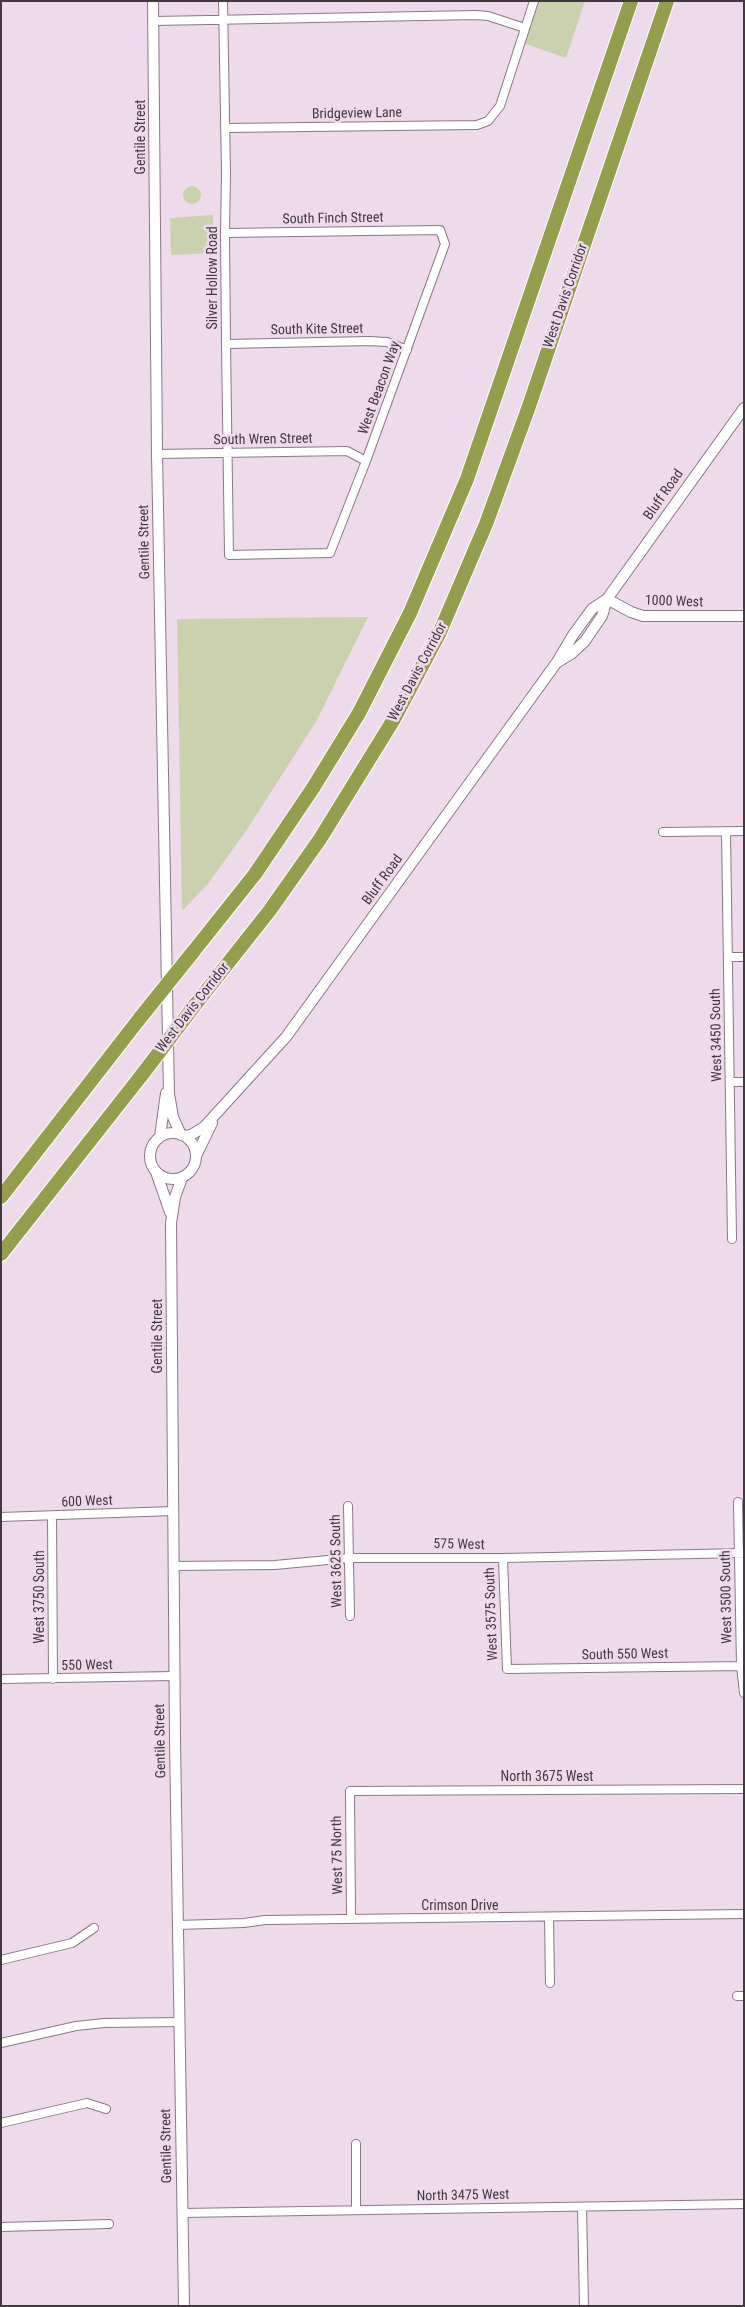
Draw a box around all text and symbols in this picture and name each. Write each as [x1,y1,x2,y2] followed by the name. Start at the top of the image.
[133,100,149,174] street label: Gentile Street
[312,105,402,123] street label: Bridgeview Lane
[282,210,384,228] street label: South Finch Street
[205,226,221,330] street label: Silver Hollow Road
[540,242,592,350] street label: West Davis Corridor
[270,321,364,339] street label: South Kite Street
[355,339,405,437] street label: West Beacon Way
[213,431,313,449] street label: South Wren Street
[641,467,687,523] street label: Bluff Road
[136,504,154,580] street label: Gentile Street
[645,593,703,611] street label: 1000 West
[385,620,451,724] street label: West Davis Corridor
[359,852,407,908] street label: Bluff Road
[153,960,233,1056] street label: West Davis Corridor
[708,988,726,1082] street label: West 3450 South
[150,1299,166,1373] street label: Gentile Street
[61,1493,113,1511] street label: 600 West
[328,1514,346,1608] street label: West 3625 South
[433,1536,485,1554] street label: 575 West
[32,1550,48,1644] street label: West 3750 South
[718,1550,736,1644] street label: West 3500 South
[482,1567,502,1661] street label: West 3575 South
[582,1646,668,1664] street label: South 550 West
[61,1657,113,1675] street label: 550 West
[152,1703,170,1779] street label: Gentile Street
[501,1769,593,1785] street label: North 3675 West
[329,1815,347,1895] street label: West 75 North
[421,1898,499,1914] street label: Crimson Drive
[158,2108,176,2184] street label: Gentile Street
[416,2187,510,2205] street label: North 3475 West

